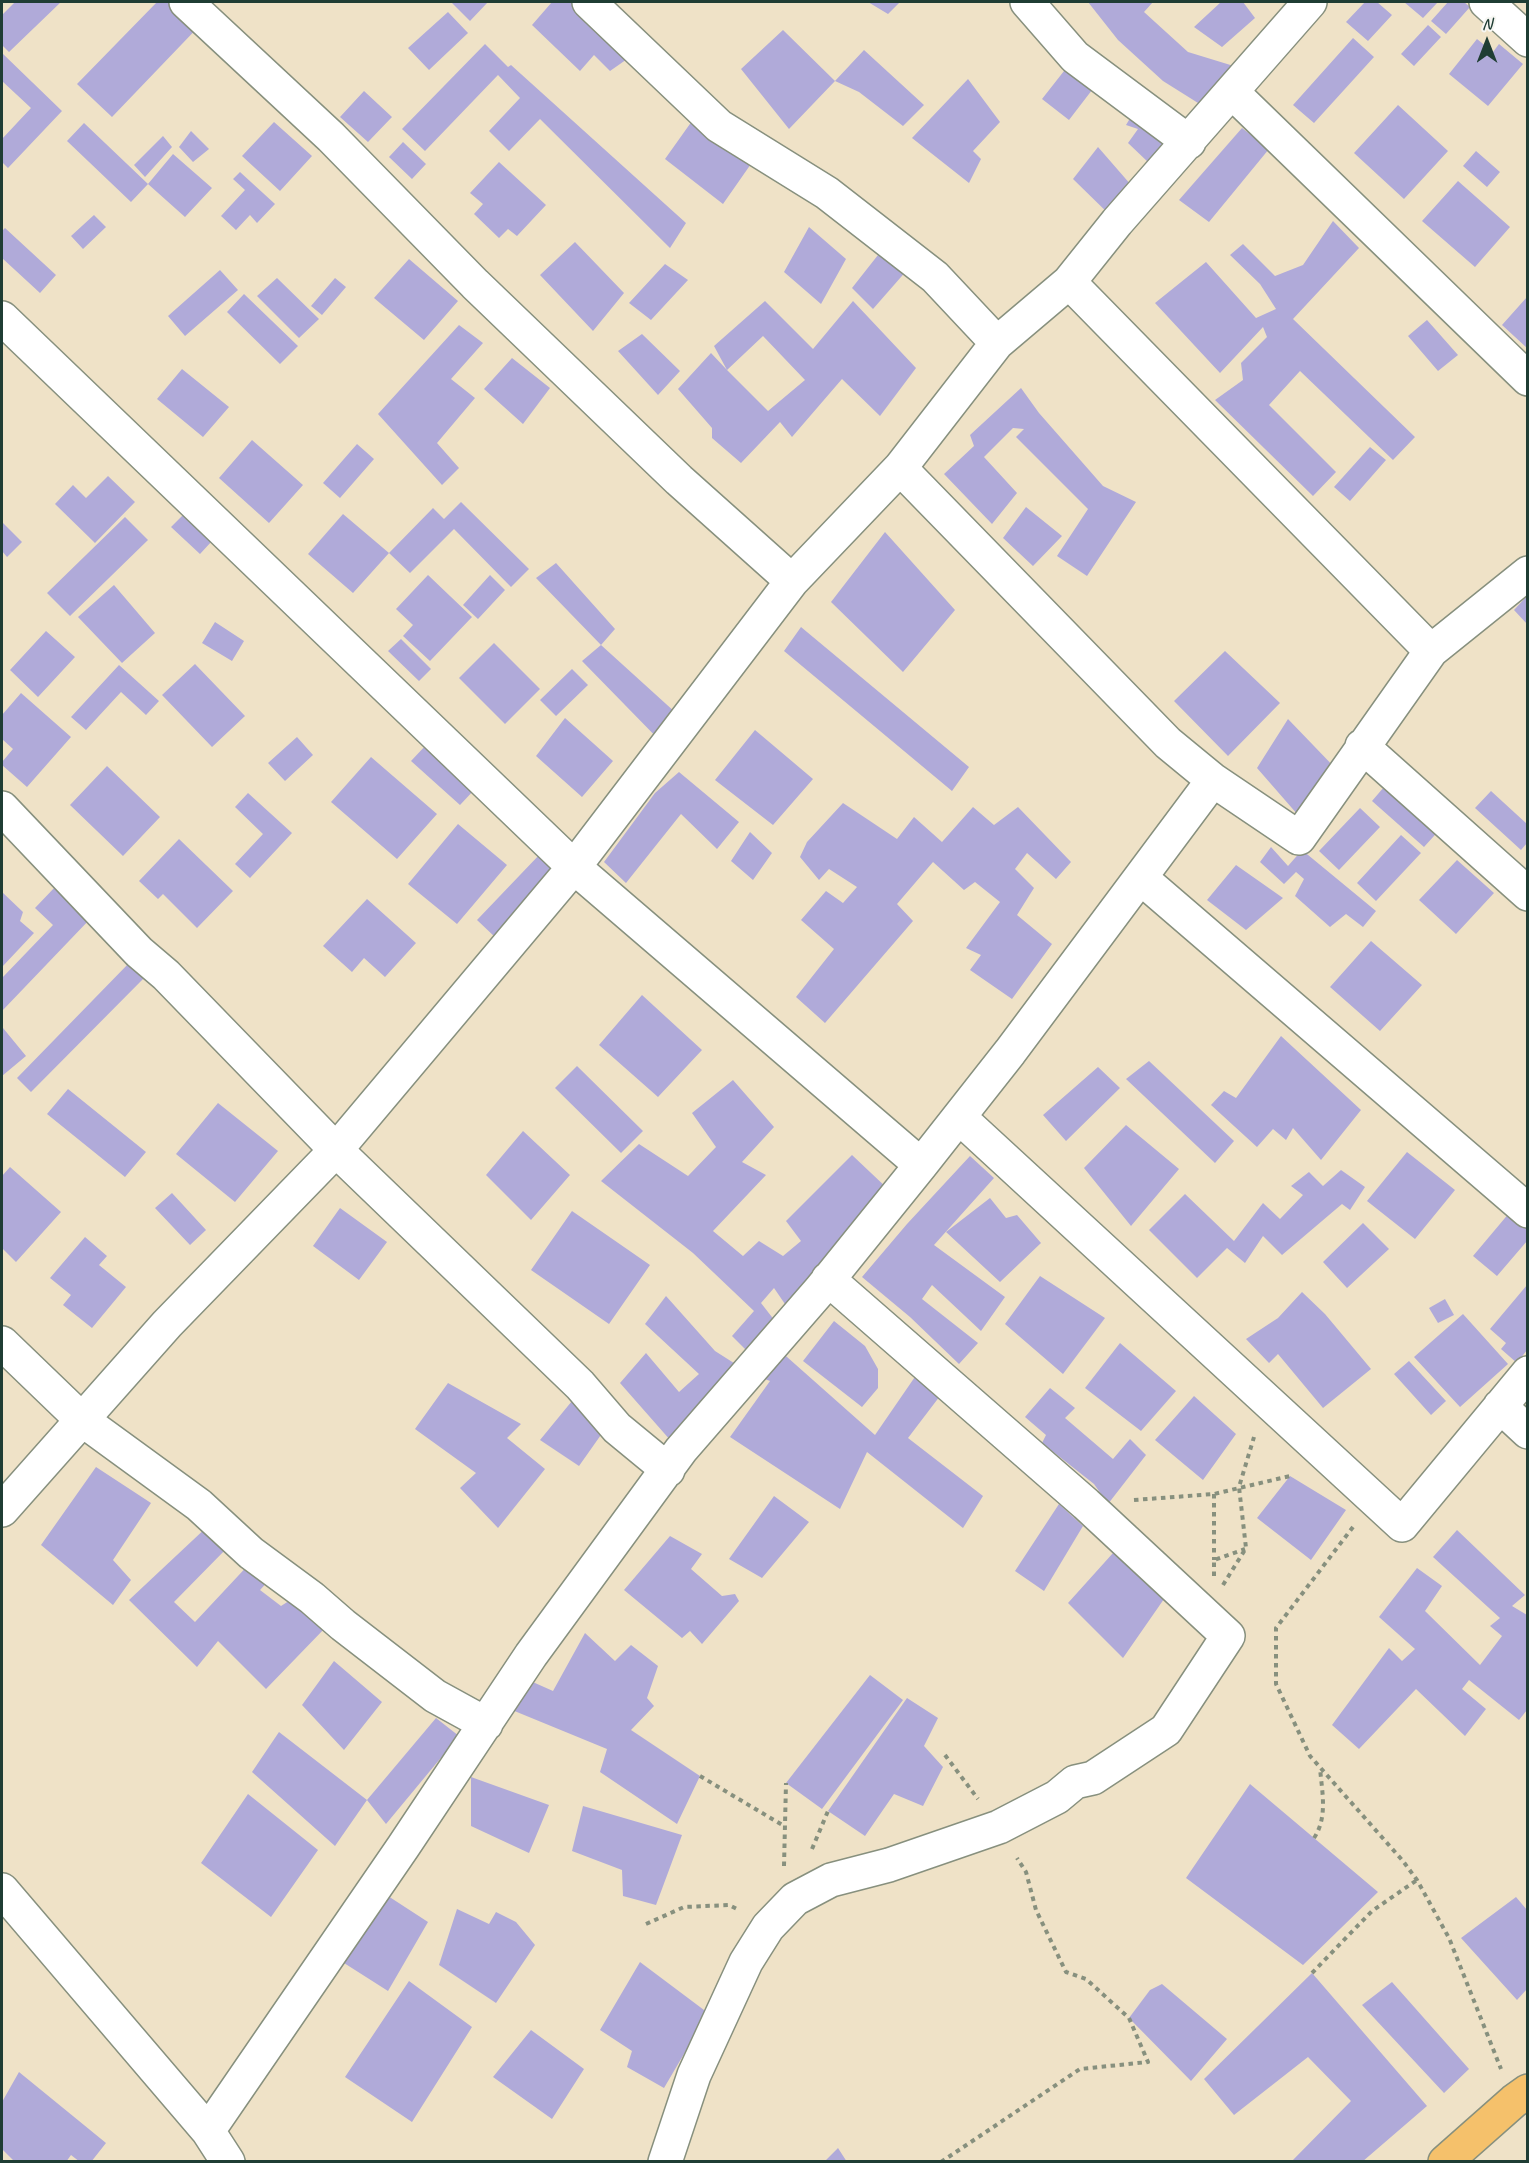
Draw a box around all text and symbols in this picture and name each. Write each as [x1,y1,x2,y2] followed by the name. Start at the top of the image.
[1457,12,1517,72] north arrow
[1482,14,1492,34] text: N

